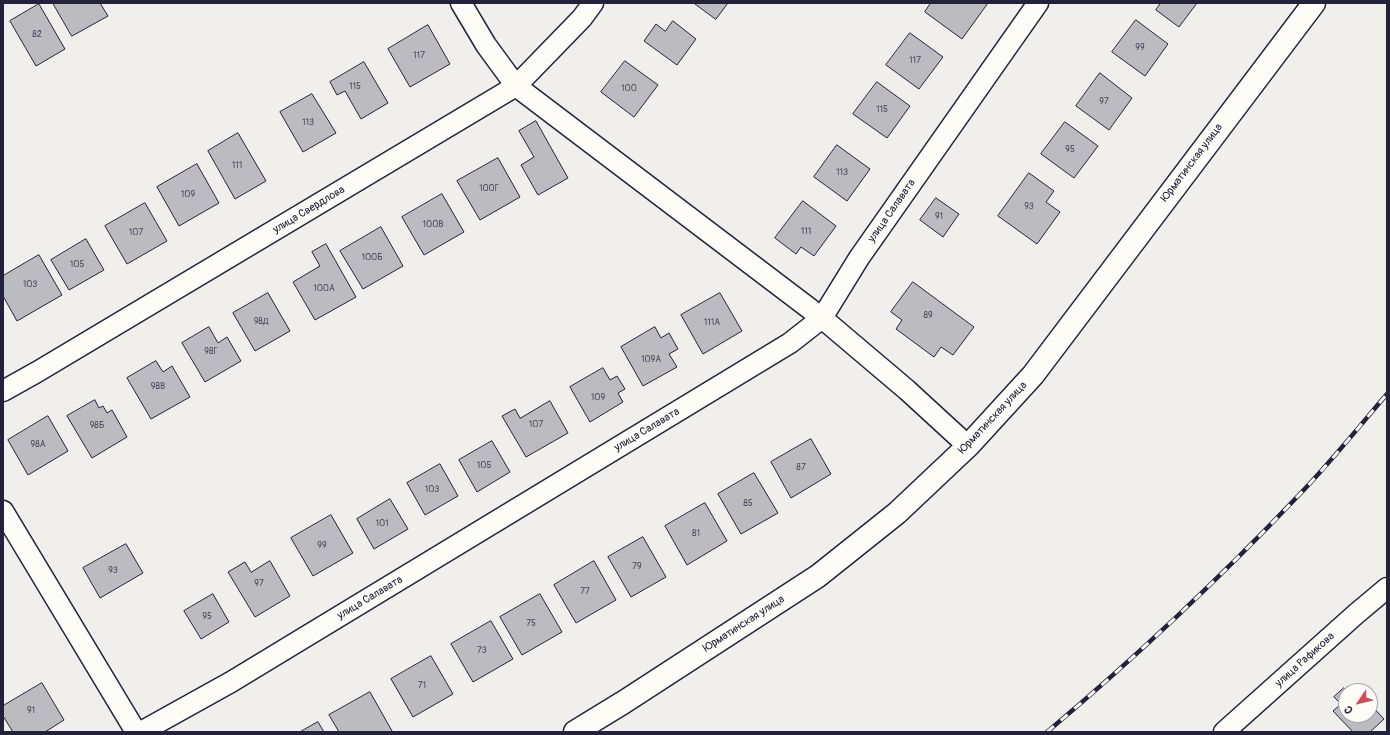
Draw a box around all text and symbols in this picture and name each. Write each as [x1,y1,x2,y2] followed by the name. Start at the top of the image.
[32,30,42,40] house number: 82
[1135,43,1145,53] house number: 99
[413,51,425,61] house number: 117
[909,56,921,66] house number: 117
[349,82,361,92] house number: 115
[621,84,637,94] house number: 100
[1099,97,1109,107] house number: 97
[876,105,888,115] house number: 115
[302,118,314,128] house number: 113
[1158,121,1226,205] street label: Юрматинская улица
[1065,145,1075,155] house number: 95
[232,161,242,171] house number: 111
[836,168,848,178] house number: 113
[865,177,919,245] street label: улица Салавата
[271,183,347,237] street label: улица Свердлова
[479,184,499,194] house number: 100Г
[181,190,195,200] house number: 109
[1024,202,1034,212] house number: 93
[935,212,943,222] house number: 91
[423,220,443,230] house number: 100В
[801,227,811,237] house number: 111
[129,228,143,238] house number: 107
[361,253,383,263] house number: 100Б
[70,260,84,270] house number: 105
[23,280,37,290] house number: 103
[313,284,335,294] house number: 100А
[923,311,933,321] house number: 89
[254,317,268,327] house number: 98Д
[704,318,720,328] house number: 111А
[204,347,218,357] house number: 98Г
[641,355,661,365] house number: 109А
[956,379,1030,457] street label: Юрматинская улица
[151,382,165,392] house number: 98В
[591,393,605,403] house number: 109
[612,405,682,455] street label: улица Салавата
[529,420,543,430] house number: 107
[90,421,104,431] house number: 98Б
[30,440,46,450] house number: 98А
[477,461,491,471] house number: 105
[796,463,806,473] house number: 87
[425,485,439,495] house number: 103
[743,499,753,509] house number: 85
[375,519,389,529] house number: 101
[692,529,700,539] house number: 81
[317,541,327,551] house number: 99
[632,562,642,572] house number: 79
[108,566,118,576] house number: 93
[335,573,405,623] street label: улица Салавата
[254,579,264,589] house number: 97
[580,587,590,597] house number: 77
[701,593,787,655] street label: Юрматинская улица
[202,612,212,622] house number: 95
[526,619,536,629] house number: 75
[1273,630,1337,690] street label: улица Рафикова
[477,646,487,656] house number: 73
[418,681,426,691] house number: 71
[1338,683,1378,723] north arrow
[1341,703,1356,716] text: С
[27,706,35,716] house number: 91

